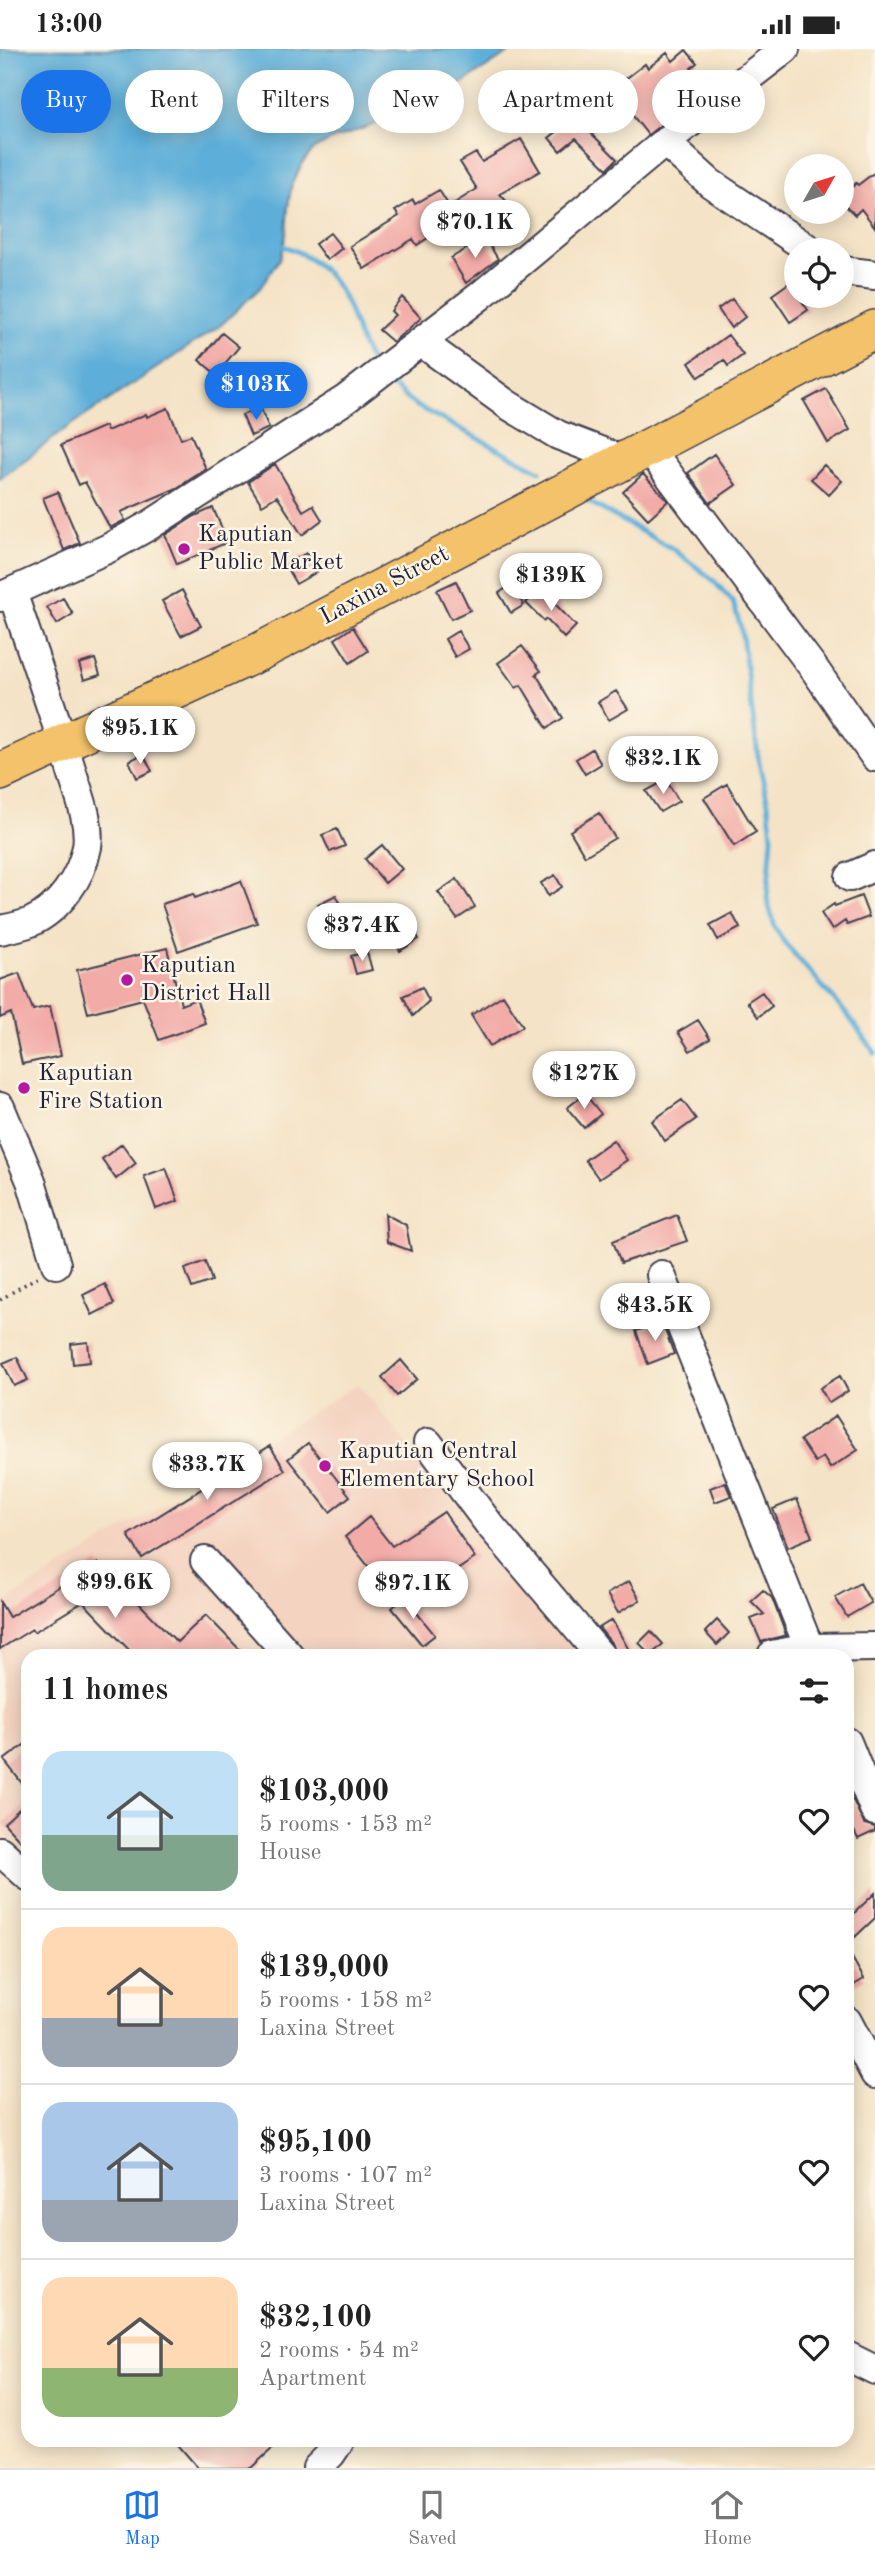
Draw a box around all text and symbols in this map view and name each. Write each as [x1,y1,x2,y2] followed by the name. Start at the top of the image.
[35,12,103,38] text: 13:00
[21,70,111,133] chip: Buy
[125,70,223,133] chip: Rent
[237,70,354,133] chip: Filters
[368,70,464,133] chip: New
[478,70,638,133] chip: Apartment
[652,70,765,133] chip: House
[784,154,854,224] north arrow
[784,154,854,308] map controls
[418,201,532,260] pin: $70.1K
[436,211,514,234] text: $70.1K
[784,238,854,308] button: locate
[207,363,305,422] pin: $103K
[220,373,292,396] text: $103K
[198,523,343,575] place label: Kaputian Public Market
[176,541,192,557] marker: Kaputian Public Market
[317,542,453,630] street label: Laxina Street
[502,553,600,613] pin: $139K
[515,564,587,587] text: $139K
[83,707,197,766] pin: $95.1K
[101,717,179,740] text: $95.1K
[606,737,720,796] pin: $32.1K
[624,747,702,770] text: $32.1K
[305,904,419,963] pin: $37.4K
[323,914,401,937] text: $37.4K
[141,954,271,1006] place label: Kaputian District Hall
[119,972,135,988] marker: Kaputian District Hall
[535,1051,633,1111] pin: $127K
[38,1062,163,1114] place label: Kaputian Fire Station
[548,1062,620,1085] text: $127K
[16,1080,32,1096] marker: Kaputian Fire Station
[598,1283,712,1343] pin: $43.5K
[616,1294,694,1317] text: $43.5K
[339,1440,534,1492] place label: Kaputian Central Elementary School
[150,1443,264,1502] pin: $33.7K
[168,1453,246,1476] text: $33.7K
[317,1458,333,1474] marker: Kaputian Central Elementary School
[58,1561,172,1620] pin: $99.6K
[356,1561,470,1621] pin: $97.1K
[76,1571,154,1594] text: $99.6K
[374,1572,452,1595] text: $97.1K
[795,1672,833,1710] icon: filters
[42,1676,168,1706] text: 11 homes
[259,1777,389,1807] text: $103,000
[98,1779,182,1863] icon: home
[795,1802,833,1840] icon: heart
[259,1813,432,1836] text: 5 rooms · 153 m²
[259,1841,321,1864] text: House
[259,1953,389,1983] text: $139,000
[98,1955,182,2039] icon: home
[795,1978,833,2016] icon: heart
[259,1989,432,2012] text: 5 rooms · 158 m²
[259,2017,395,2040] text: Laxina Street
[259,2128,372,2158] text: $95,100
[98,2130,182,2214] icon: home
[795,2153,833,2191] icon: heart
[259,2164,432,2187] text: 3 rooms · 107 m²
[259,2192,395,2215] text: Laxina Street
[259,2303,372,2333] text: $32,100
[98,2305,182,2389] icon: home
[795,2328,833,2366] icon: heart
[259,2339,419,2362] text: 2 rooms · 54 m²
[259,2367,367,2390] text: Apartment
[123,2486,161,2551] tab: Map
[408,2486,457,2551] tab: Saved
[703,2486,752,2551] tab: Home

